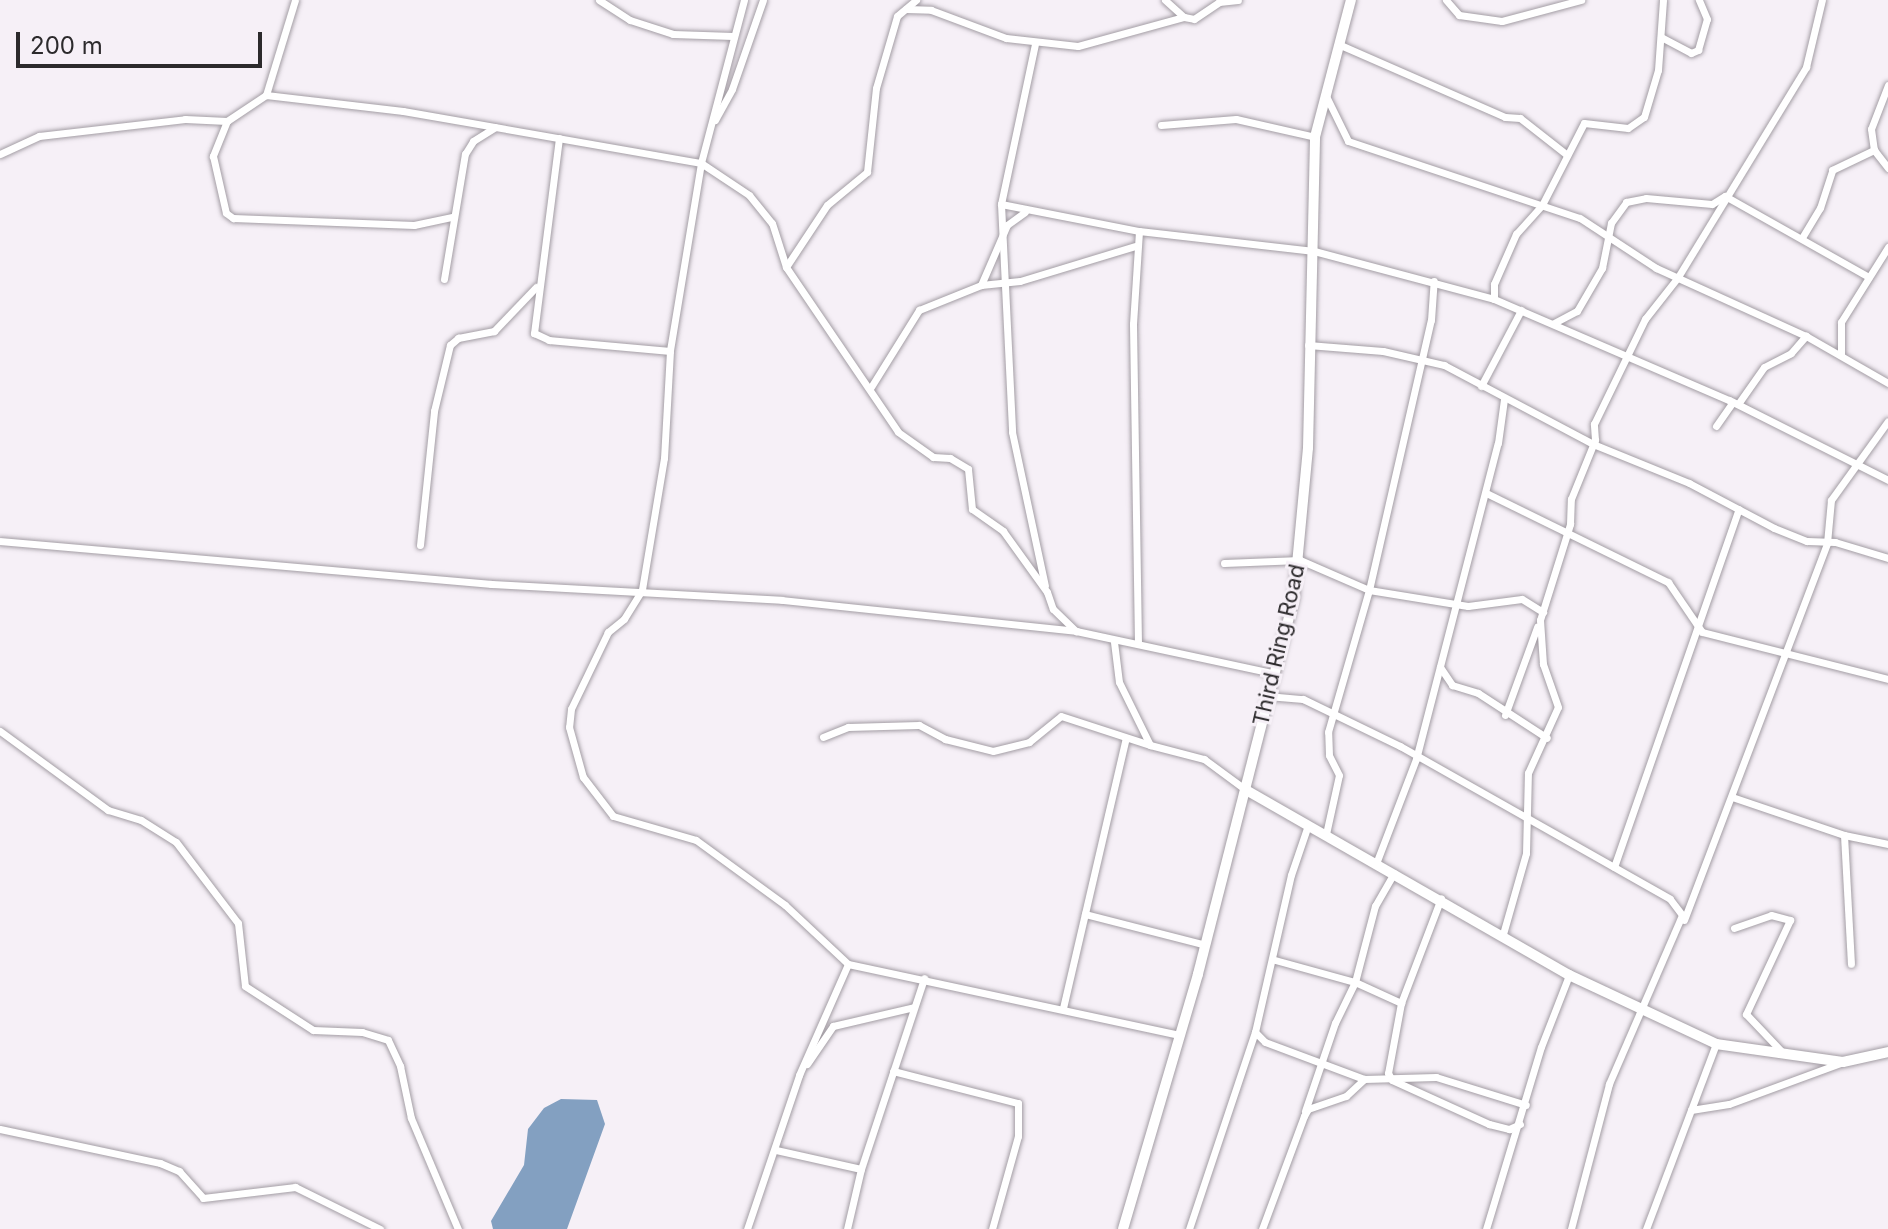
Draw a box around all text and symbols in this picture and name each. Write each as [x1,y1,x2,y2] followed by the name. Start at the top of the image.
[20,16,266,66] scale bar
[30,31,103,60] text: 200 m
[1248,561,1310,729] street label: Third Ring Road

